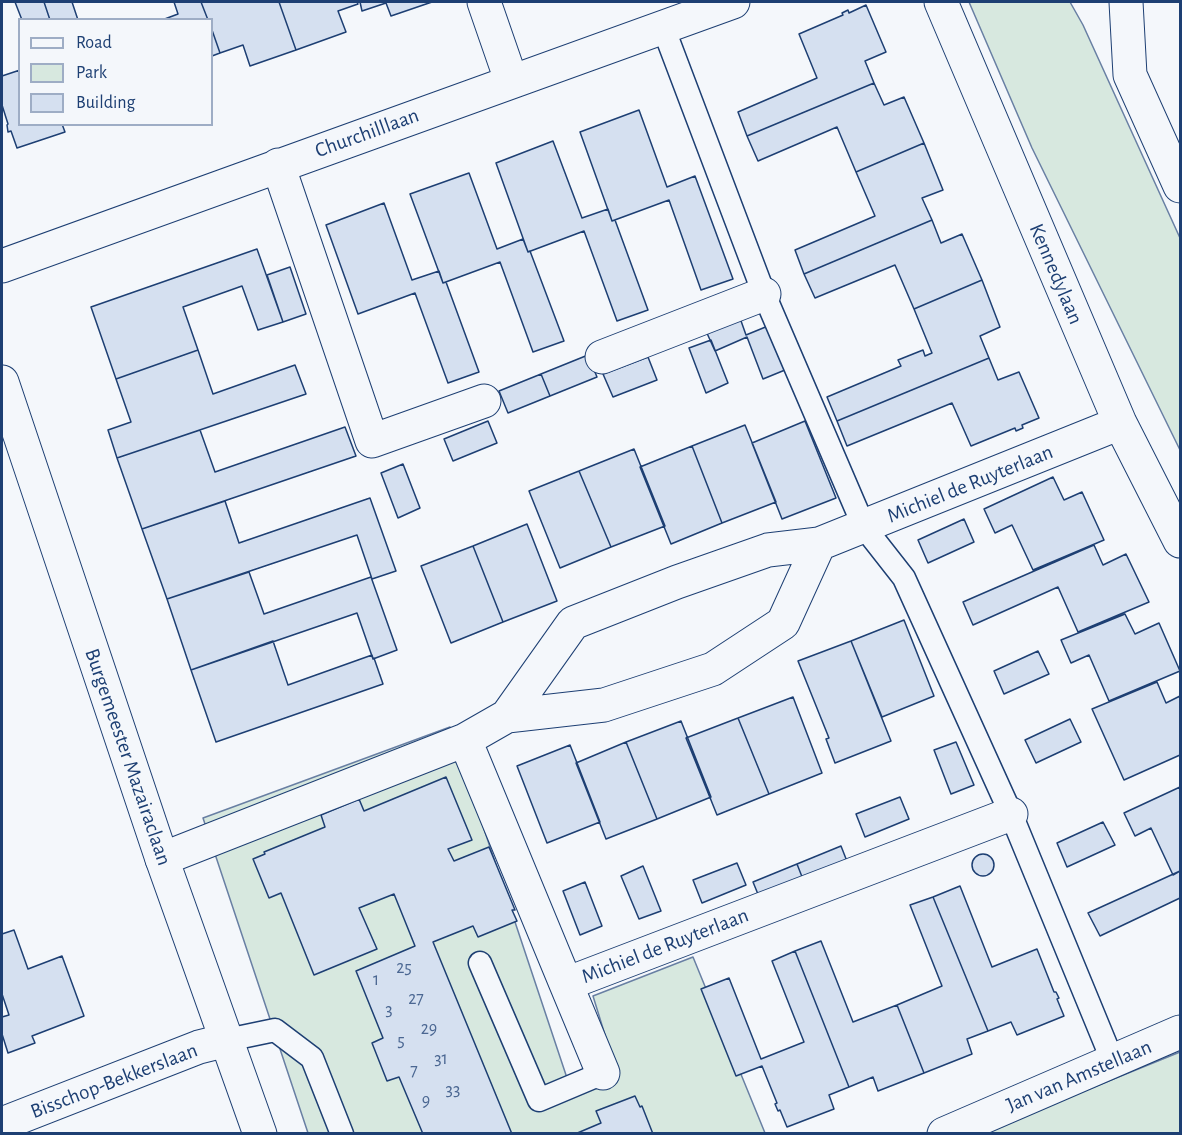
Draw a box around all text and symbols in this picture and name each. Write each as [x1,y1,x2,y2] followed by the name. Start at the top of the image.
[18,18,213,126] legend
[76,34,112,52] text: Road
[76,64,107,82] text: Park
[76,94,135,112] text: Building
[312,103,422,163] street label: Churchilllaan
[1024,220,1088,328] street label: Kennedylaan
[883,439,1057,529] street label: Michiel de Ruyterlaan
[79,645,177,869] street label: Burgemeester Mazairaclaan
[578,903,752,989] street label: Michiel de Ruyterlaan
[396,957,412,979] house number: 25
[373,969,379,991] house number: 1
[408,988,424,1010] house number: 27
[385,999,393,1021] house number: 3
[421,1018,437,1040] house number: 29
[397,1030,405,1052] house number: 5
[1003,1034,1155,1118] street label: Jan van Amstellaan
[27,1038,201,1124] street label: Bisschop-Bekkerslaan
[434,1048,448,1070] house number: 31
[410,1060,418,1082] house number: 7
[446,1079,460,1101] house number: 33
[422,1090,430,1112] house number: 9

